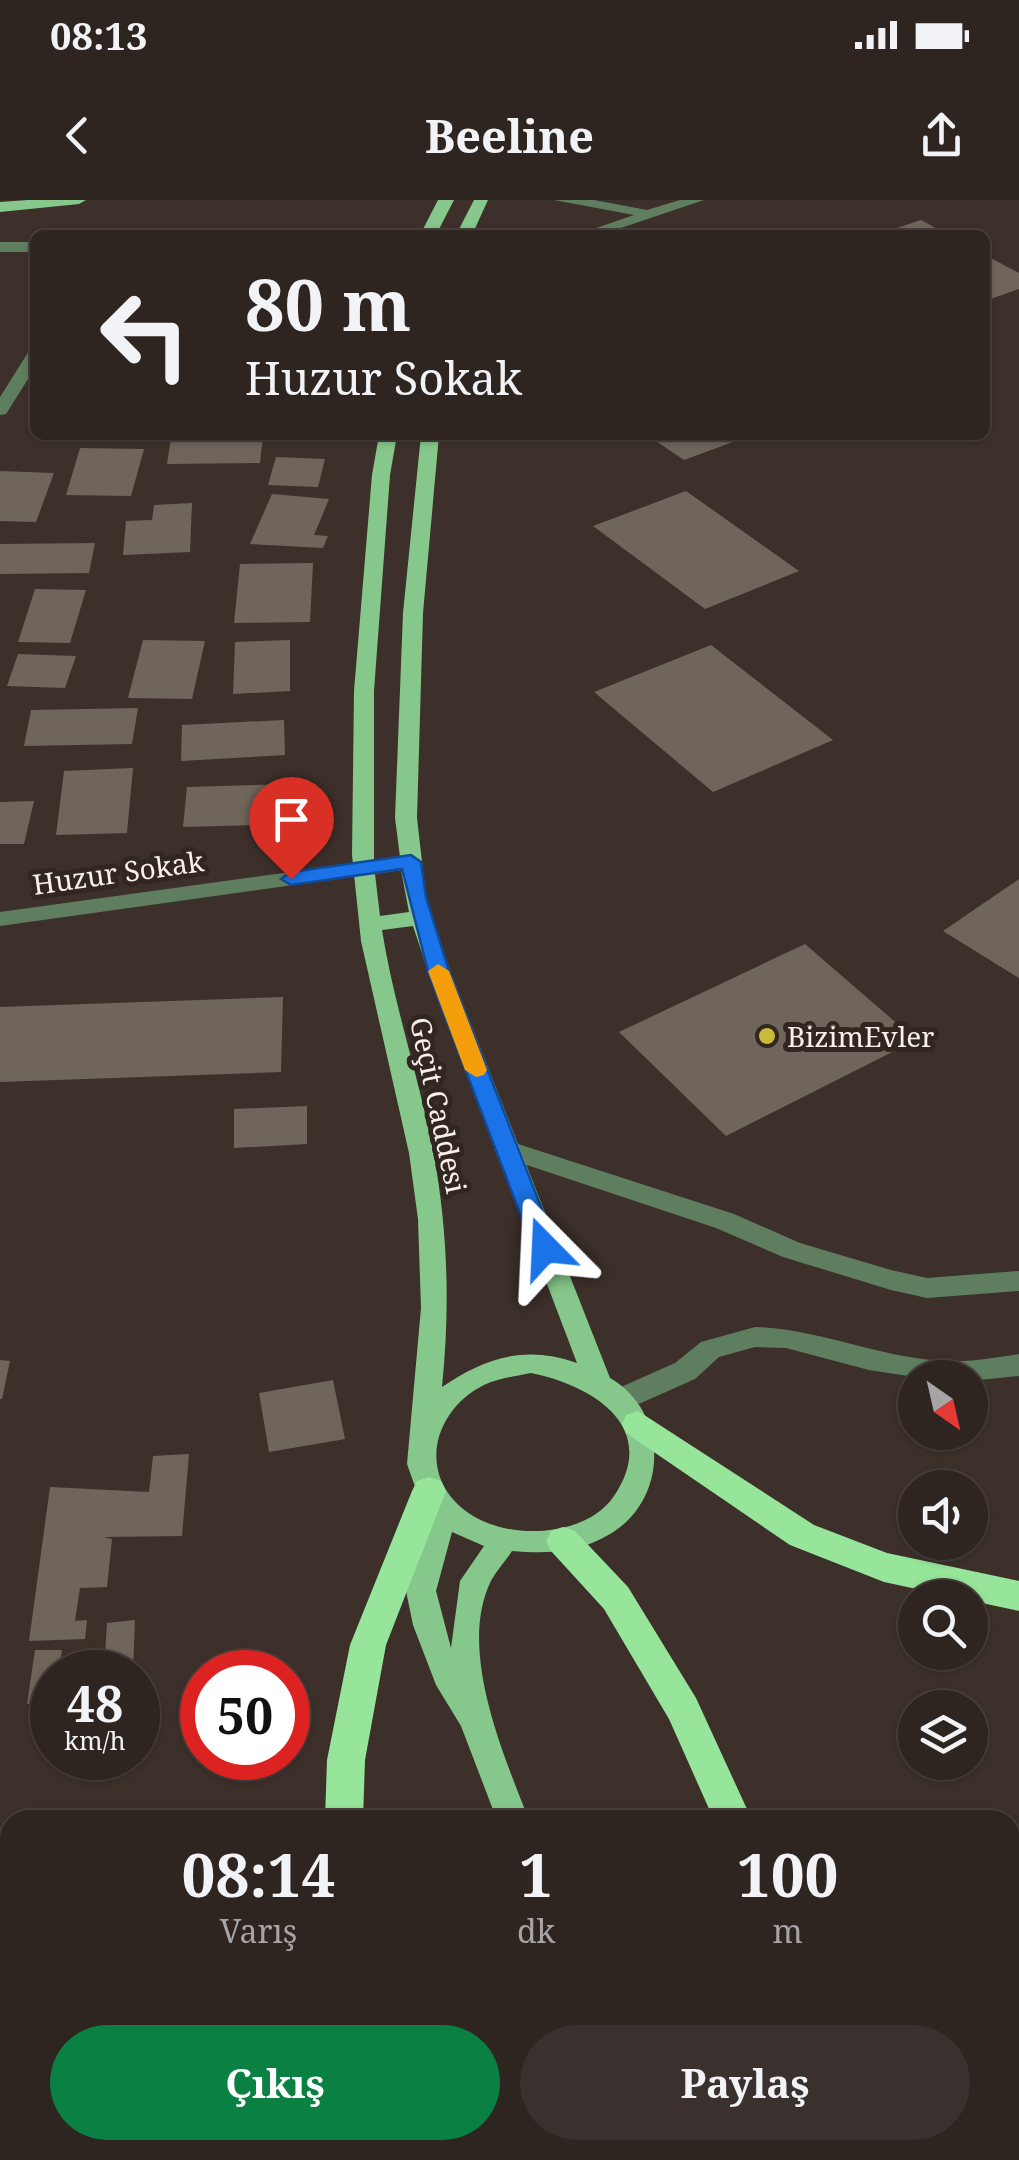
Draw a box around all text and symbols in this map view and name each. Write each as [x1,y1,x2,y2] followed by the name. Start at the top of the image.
[50,9,147,61] text: 08:13
[425,105,594,166] text: Beeline
[50,108,105,163] icon: back
[914,108,969,163] icon: share
[245,256,411,352] text: 80 m
[80,270,210,400] icon: left
[245,347,522,408] text: Huzur Sokak
[249,777,334,880] pin
[264,792,319,847] icon: arrive
[30,841,207,903] street label: Huzur Sokak
[402,1014,476,1196] street label: Geçit Caddesi
[787,1017,935,1055] place label: BizimEvler
[756,1025,778,1047] marker: BizimEvler
[493,1196,597,1300] position arrow
[898,1360,988,1450] north arrow
[898,1360,988,1780] map controls
[898,1470,988,1560] button: sound
[898,1580,988,1670] button: search
[180,1650,310,1780] speed limit sign: 50
[67,1669,123,1737] text: 48
[898,1690,988,1780] button: layers
[64,1723,126,1757] text: km/h
[182,1833,335,1915] text: 08:14
[519,1833,553,1915] text: 1
[737,1833,838,1915] text: 100
[220,1909,297,1952] text: Varış
[517,1909,555,1952] text: dk
[772,1909,803,1952] text: m
[50,2025,500,2140] button: Çıkış
[520,2025,970,2140] button: Paylaş

